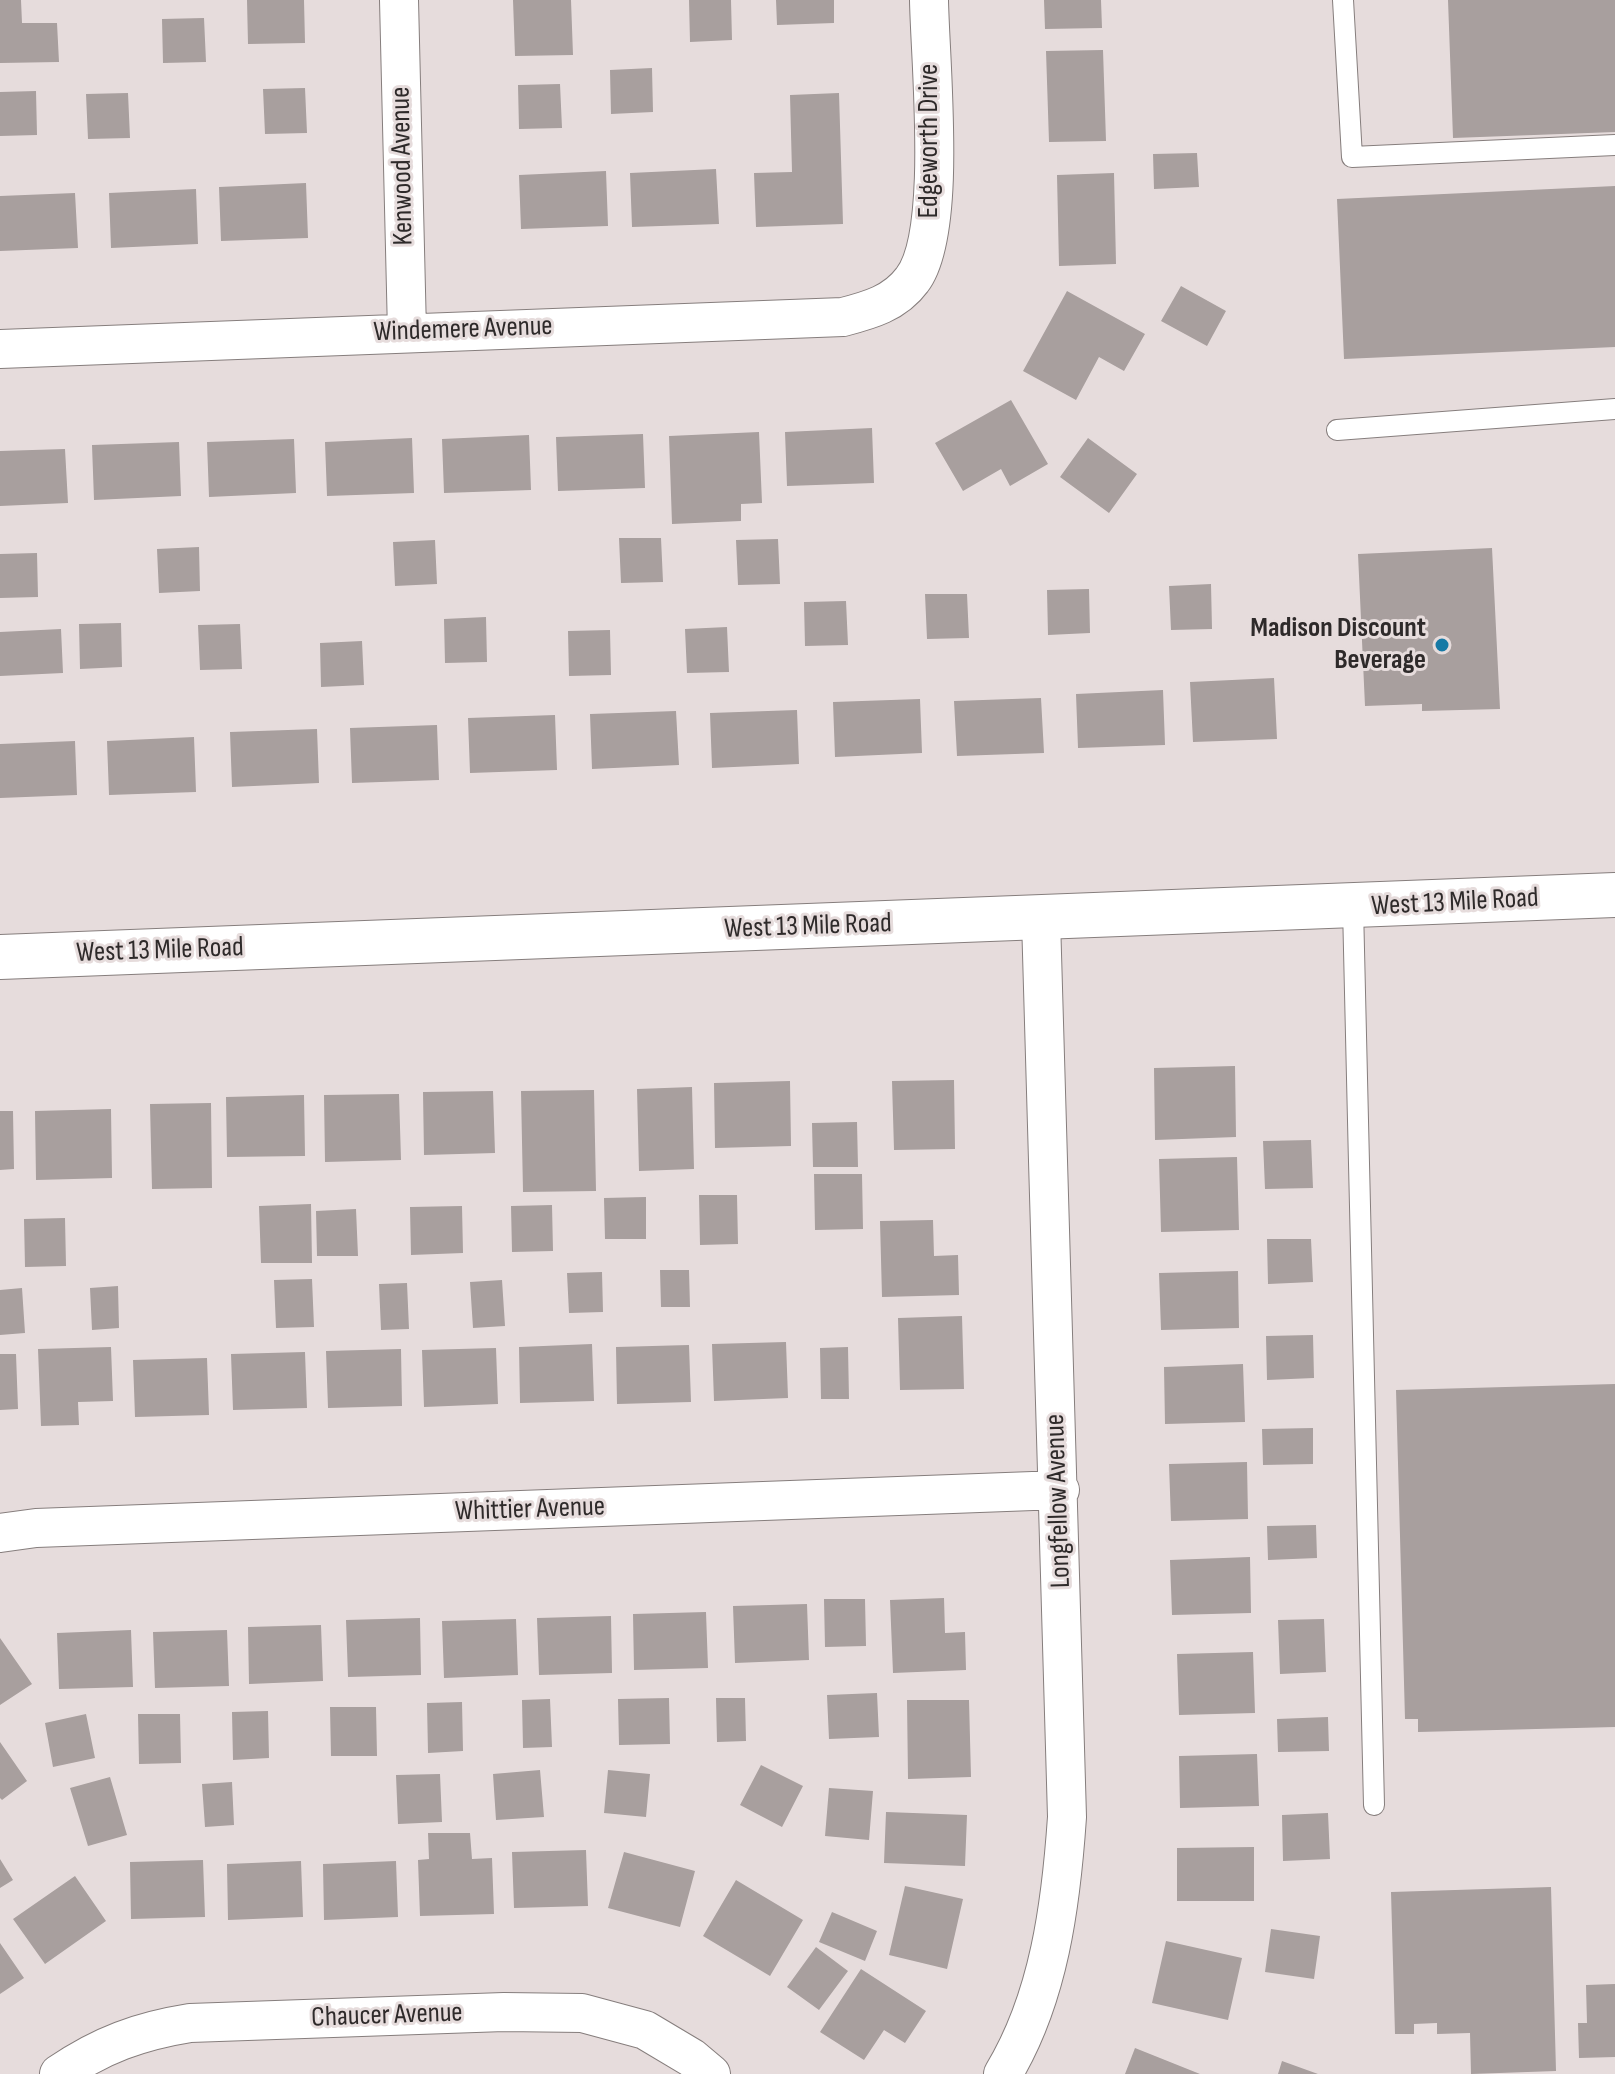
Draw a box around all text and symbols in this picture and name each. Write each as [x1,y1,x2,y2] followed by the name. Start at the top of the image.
[913,64,947,218] street label: Edgeworth Drive
[385,86,421,246] street label: Kenwood Avenue
[373,310,553,350] street label: Windemere Avenue
[1250,612,1426,678] place label: Madison Discount Beverage
[1433,636,1451,654] marker: Madison Discount Beverage
[1371,882,1539,924] street label: West 13 Mile Road
[724,907,892,947] street label: West 13 Mile Road
[76,931,244,971] street label: West 13 Mile Road
[1039,1413,1079,1589] street label: Longfellow Avenue
[455,1491,605,1529] street label: Whittier Avenue
[311,1997,463,2035] street label: Chaucer Avenue

